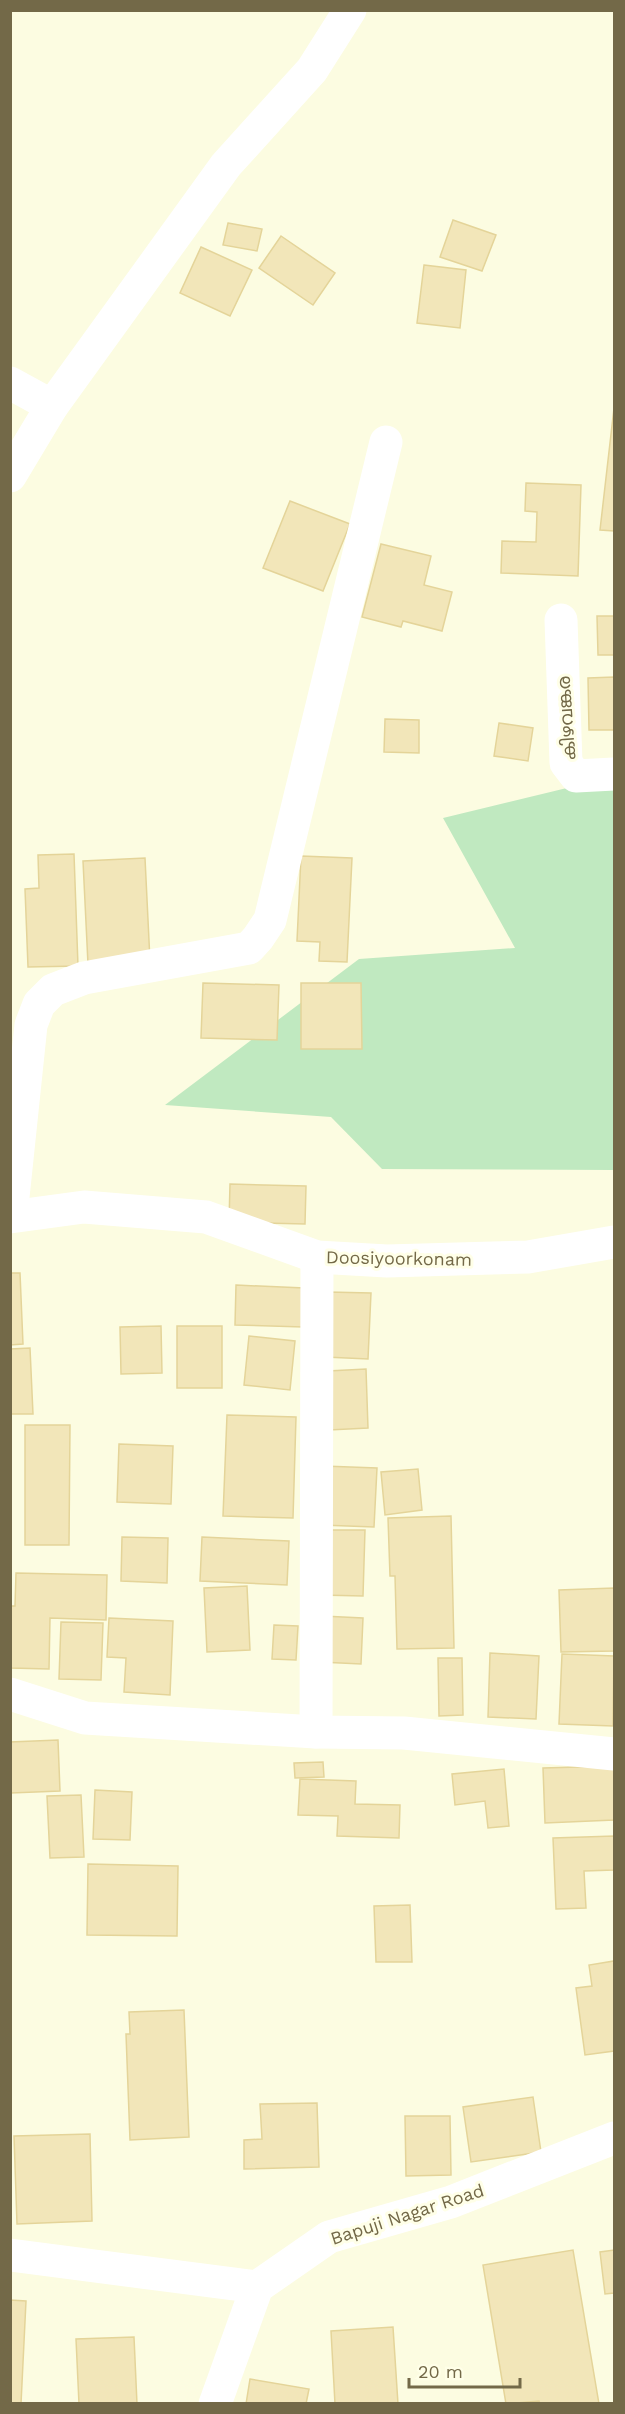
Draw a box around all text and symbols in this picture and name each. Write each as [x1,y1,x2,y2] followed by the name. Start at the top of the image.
[553,675,579,761] street label: കിഴവങ്കര
[326,1246,472,1270] street label: Doosiyoorkonam
[328,2179,486,2249] street label: Bapuji Nagar Road
[409,2351,520,2389] scale bar
[418,2361,463,2382] text: 20 m

